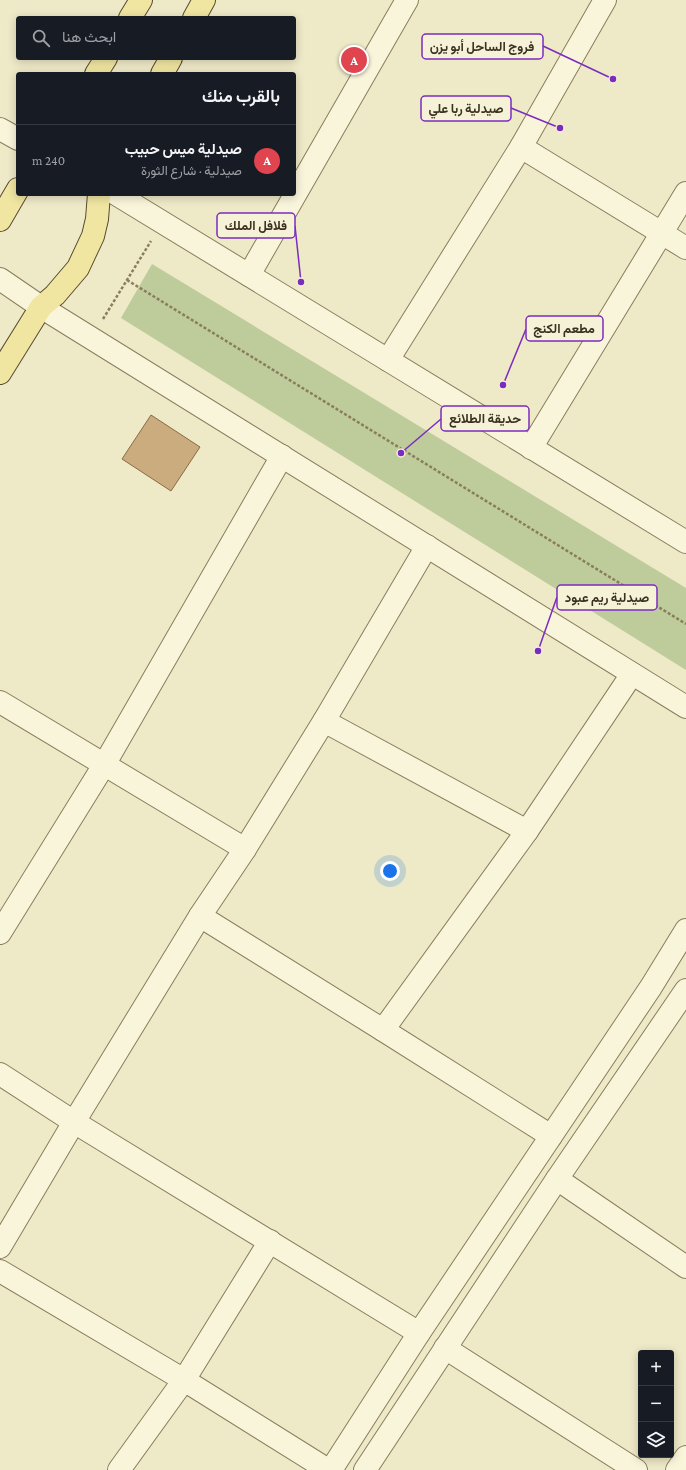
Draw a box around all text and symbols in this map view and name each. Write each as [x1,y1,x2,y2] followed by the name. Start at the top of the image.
[16,16,296,60] search box
[30,27,52,49] icon: search
[62,29,116,45] text: ابحث هنا
[422,34,543,59] callout: فروج الساحل أبو يزن
[430,39,534,55] text: فروج الساحل أبو يزن
[341,45,367,75] pin: A
[202,87,280,106] text: بالقرب منك
[421,96,511,121] callout: صيدلية ربا علي
[429,101,503,119] text: صيدلية ربا علي
[125,141,242,157] text: صيدلية ميس حبيب
[32,153,65,168] text: 240 m
[263,153,271,168] text: A
[141,163,242,178] text: صيدلية · شارع الثورة
[217,213,295,238] callout: فلافل الملك
[225,218,287,233] text: فلافل الملك
[526,316,603,341] callout: مطعم الكنج
[533,321,595,338] text: مطعم الكنج
[441,406,529,431] callout: حديقة الطلائع
[449,411,521,428] text: حديقة الطلائع
[557,585,657,610] callout: صيدلية ريم عبود
[565,590,649,606] text: صيدلية ريم عبود
[380,861,400,881] your location
[638,1350,674,1458] map controls
[638,1350,674,1386] button: +
[638,1386,674,1422] button: −
[638,1422,674,1458] button: layers

